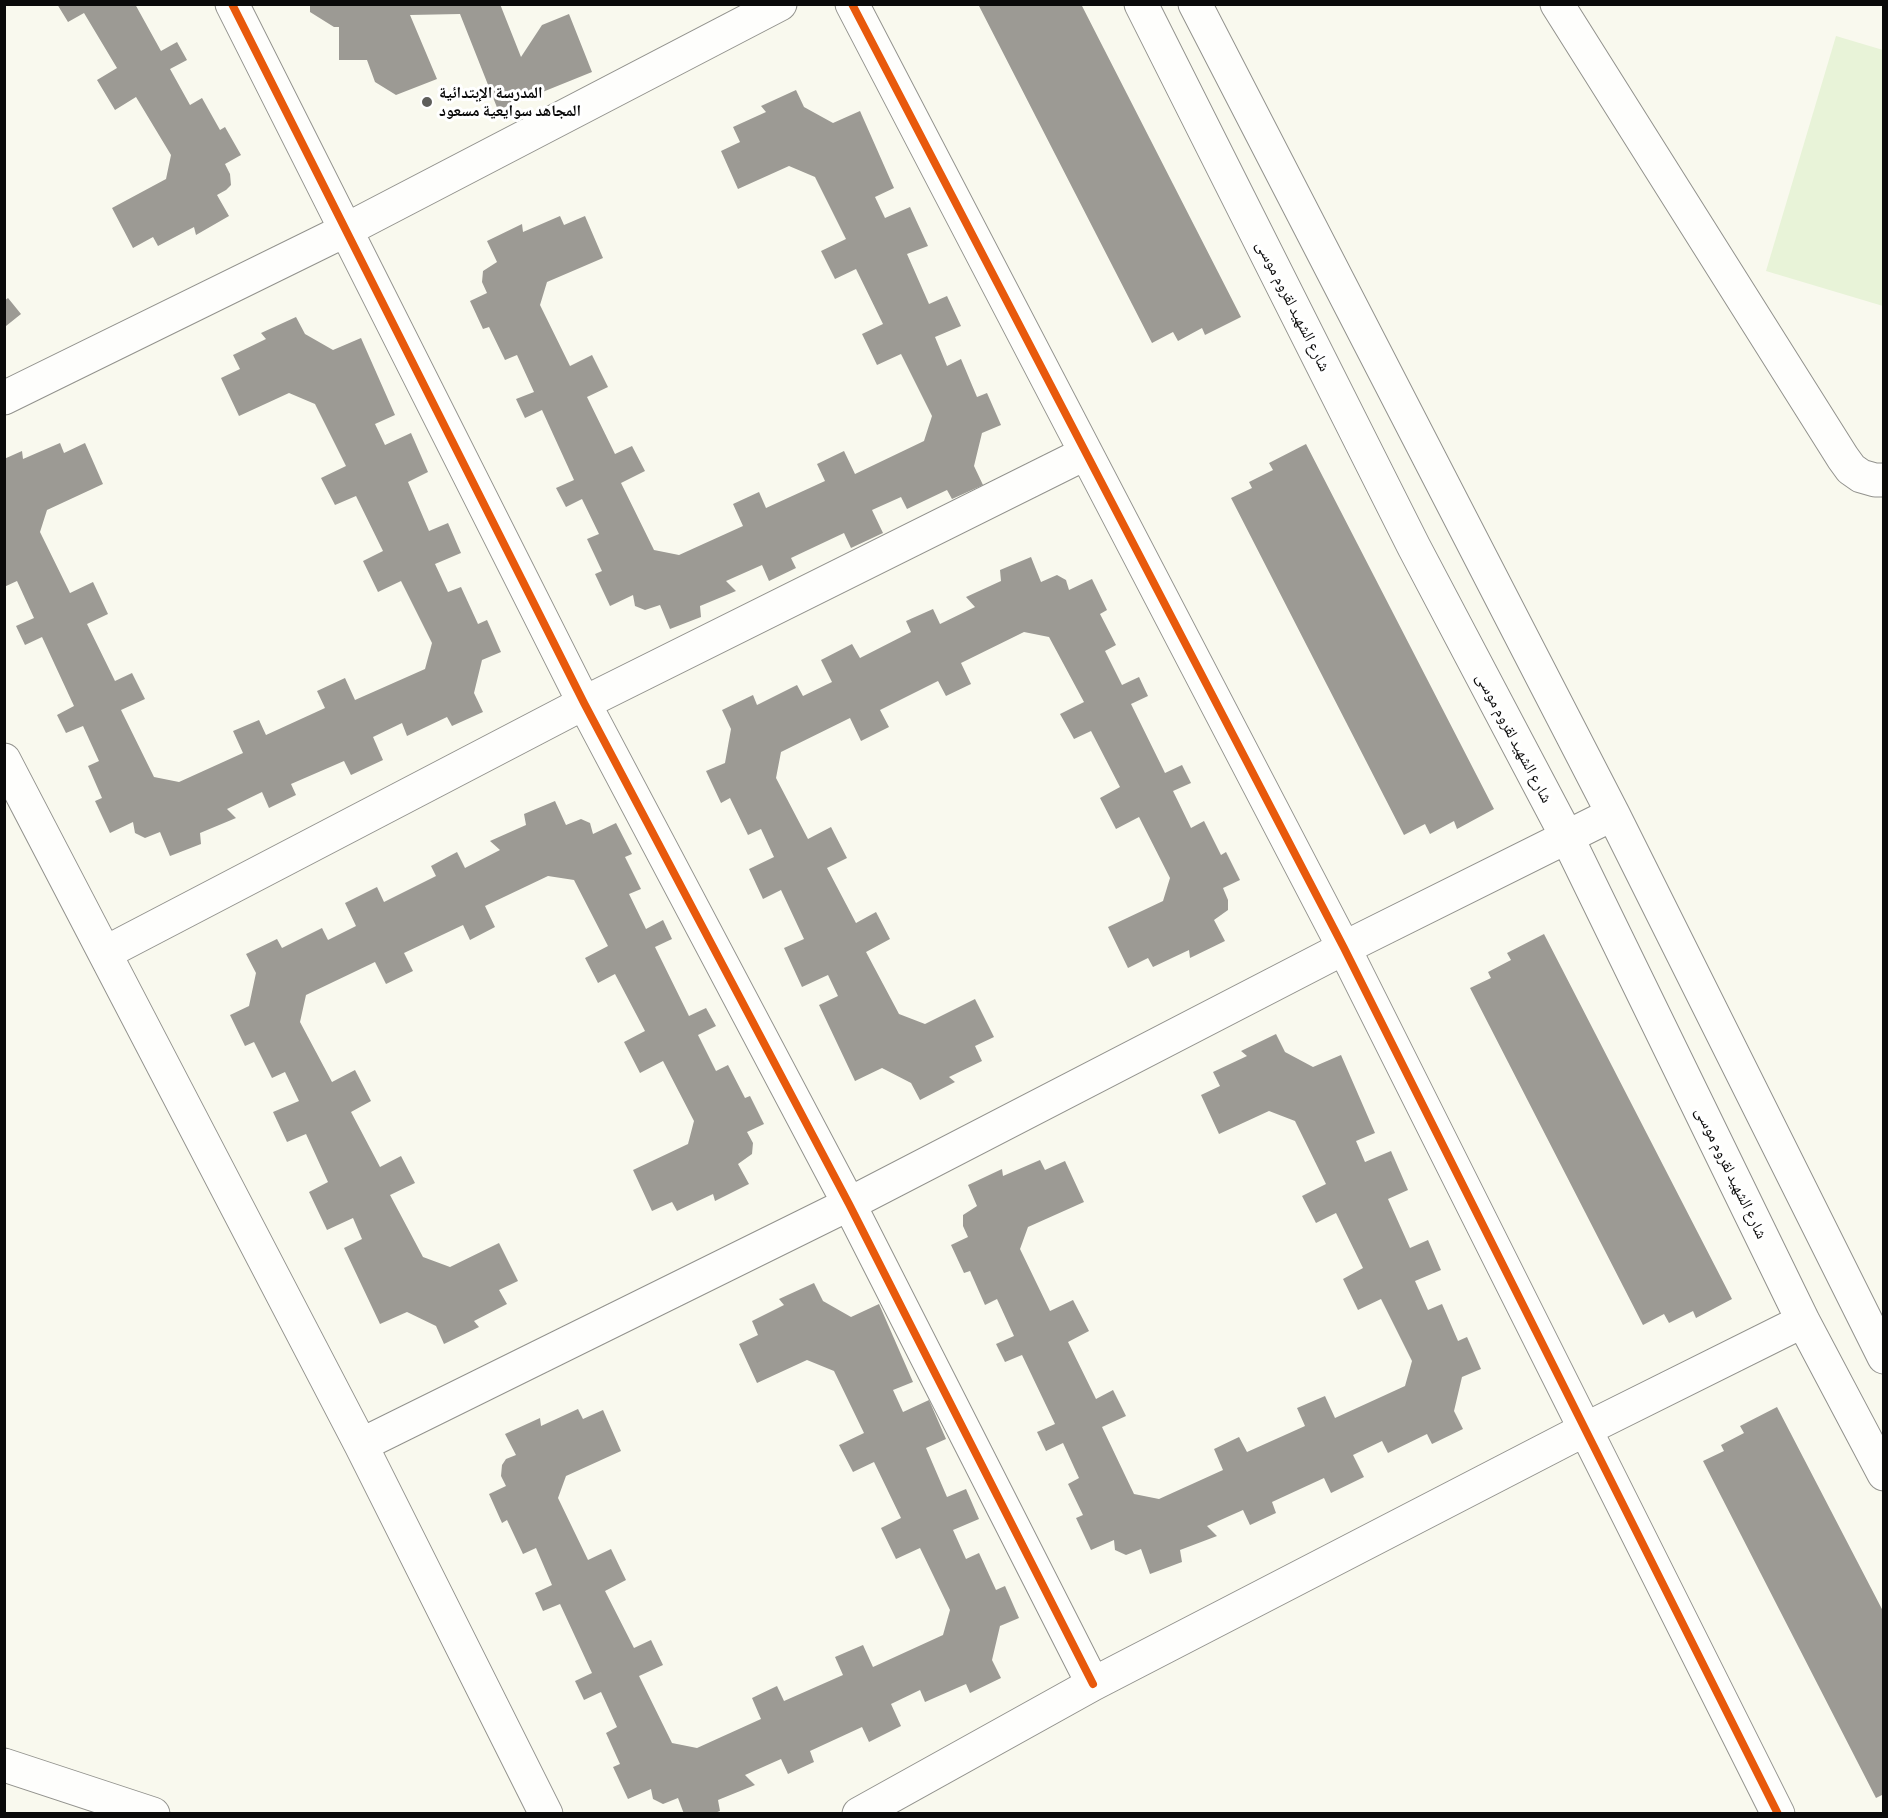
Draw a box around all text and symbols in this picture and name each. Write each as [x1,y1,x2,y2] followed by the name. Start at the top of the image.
[439,83,581,121] place label: المدرسة الإبتدائية المجاهد سوايعية مسعود
[420,95,434,109] marker: المدرسة الإبتدائية المجاهد سوايعية مسعود
[1252,237,1334,375] street label: شارع الشهيد لقروم موسى
[1472,670,1556,806] street label: شارع الشهيد لقروم موسى
[1691,1104,1771,1242] street label: شارع الشهيد لقروم موسى

